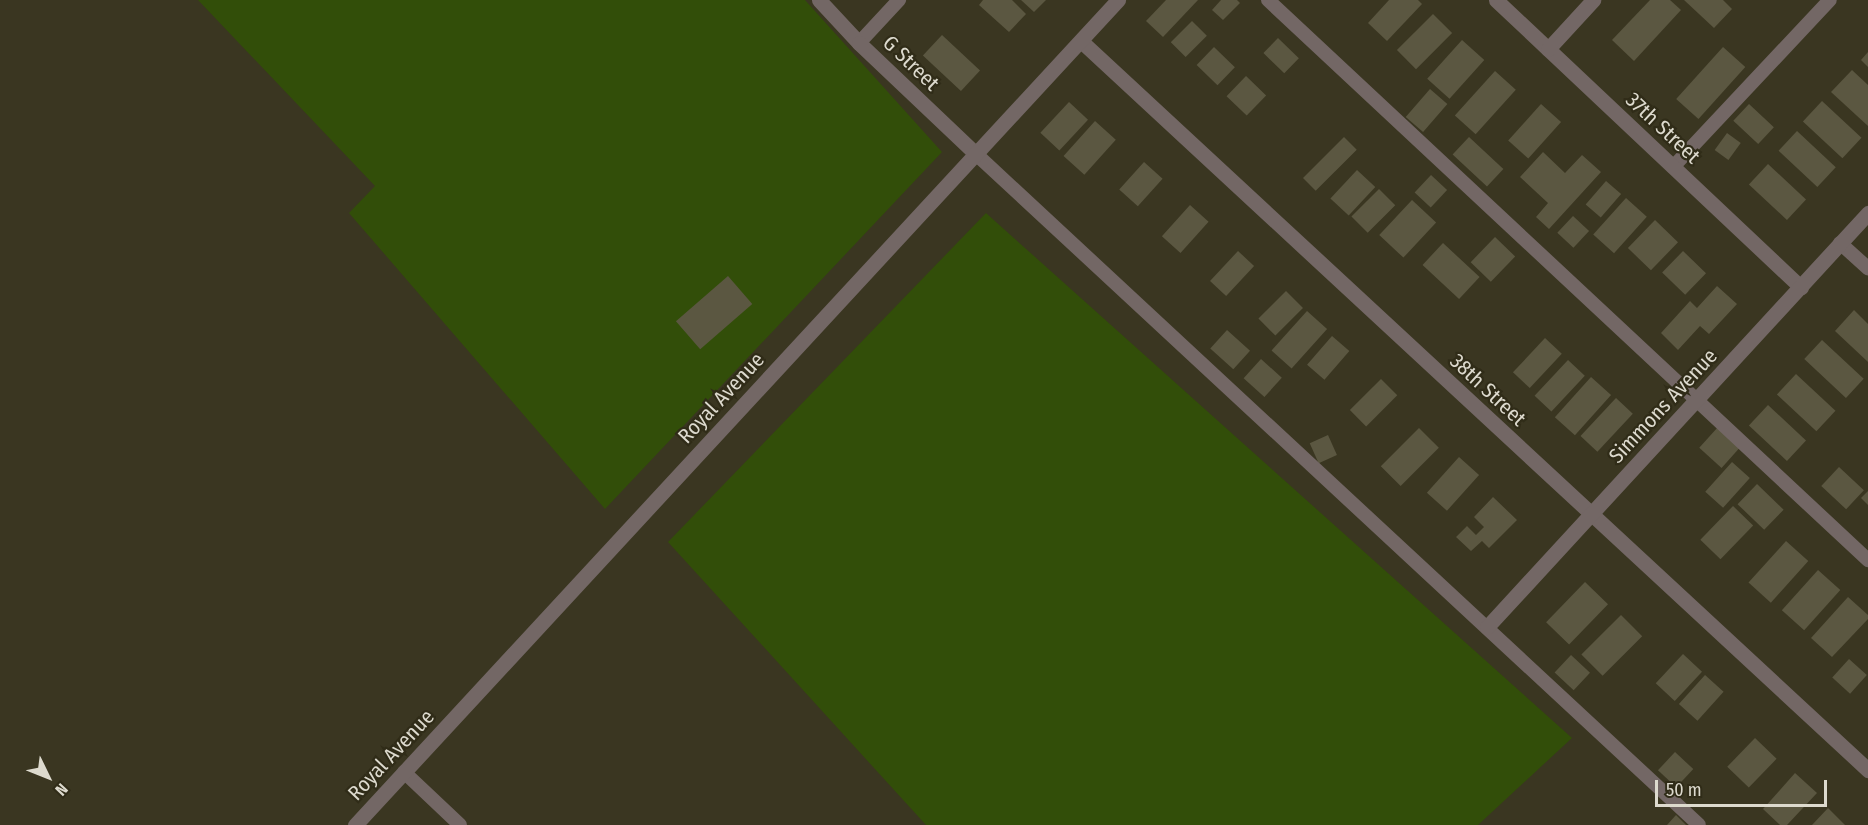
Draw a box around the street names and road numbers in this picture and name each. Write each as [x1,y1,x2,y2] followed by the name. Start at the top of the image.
[878,30,944,96] street label: G Street
[1621,87,1705,169] street label: 37th Street
[1604,344,1722,468] street label: Simmons Avenue
[673,347,769,449] street label: Royal Avenue
[1445,349,1531,431] street label: 38th Street
[343,704,439,806] street label: Royal Avenue

